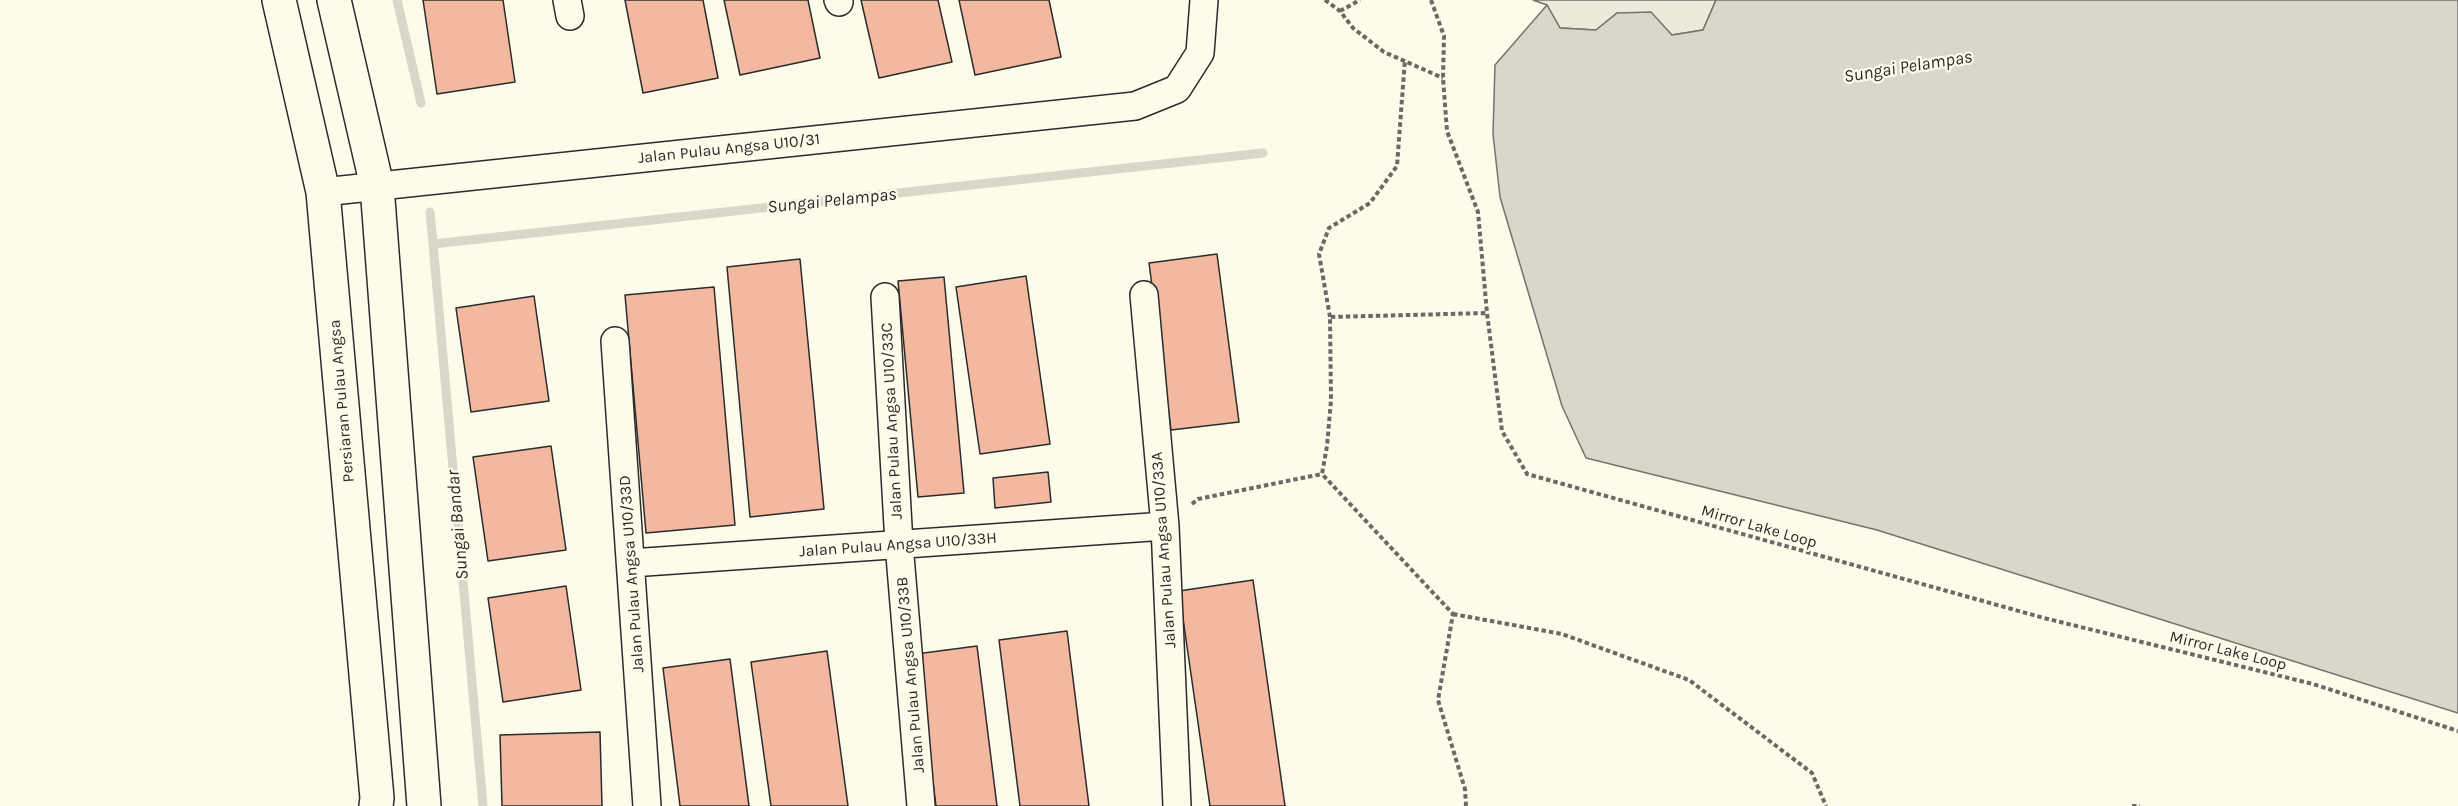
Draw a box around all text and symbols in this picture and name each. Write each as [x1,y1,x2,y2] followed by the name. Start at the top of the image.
[1842,46,1974,88] water label: Sungai Pelampas
[637,130,821,168] street label: Jalan Pulau Angsa U10/31
[766,183,898,219] water label: Sungai Pelampas
[325,319,359,483] street label: Persiaran Pulau Angsa
[877,322,907,520] street label: Jalan Pulau Angsa U10/33C
[1148,451,1180,649] street label: Jalan Pulau Angsa U10/33A
[442,469,474,581] water label: Sungai Bandar
[616,475,648,673] street label: Jalan Pulau Angsa U10/33D
[1699,501,1819,553] street label: Mirror Lake Loop
[799,529,997,561] street label: Jalan Pulau Angsa U10/33H
[893,576,929,774] street label: Jalan Pulau Angsa U10/33B
[2168,627,2288,675] street label: Mirror Lake Loop

